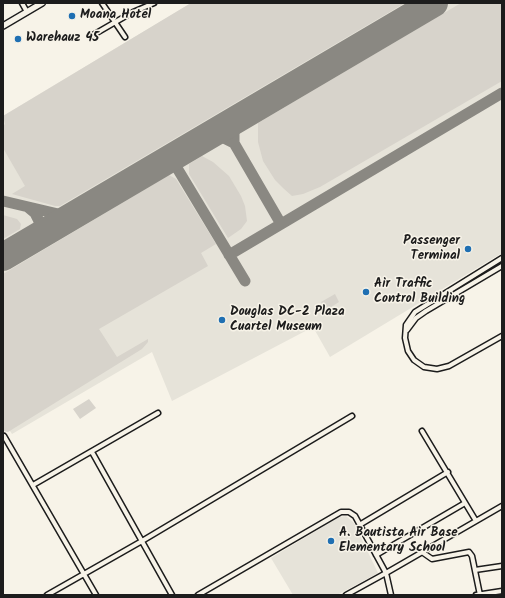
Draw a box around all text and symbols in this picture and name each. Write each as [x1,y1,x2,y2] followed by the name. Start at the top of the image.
[80,8,151,24] place label: Moana Hotel
[67,11,77,21] marker: Moana Hotel
[26,31,99,47] place label: Warehauz 45
[13,34,23,44] marker: Warehauz 45
[403,234,460,265] place label: Passenger Terminal
[463,244,473,254] marker: Passenger Terminal
[374,277,465,308] place label: Air Traffic Control Building
[361,287,371,297] marker: Air Traffic Control Building
[230,305,345,336] place label: Douglas DC-2 Plaza Cuartel Museum
[217,315,227,325] marker: Douglas DC-2 Plaza Cuartel Museum
[339,526,458,557] place label: A. Bautista Air Base Elementary School
[326,536,336,546] marker: A. Bautista Air Base Elementary School

